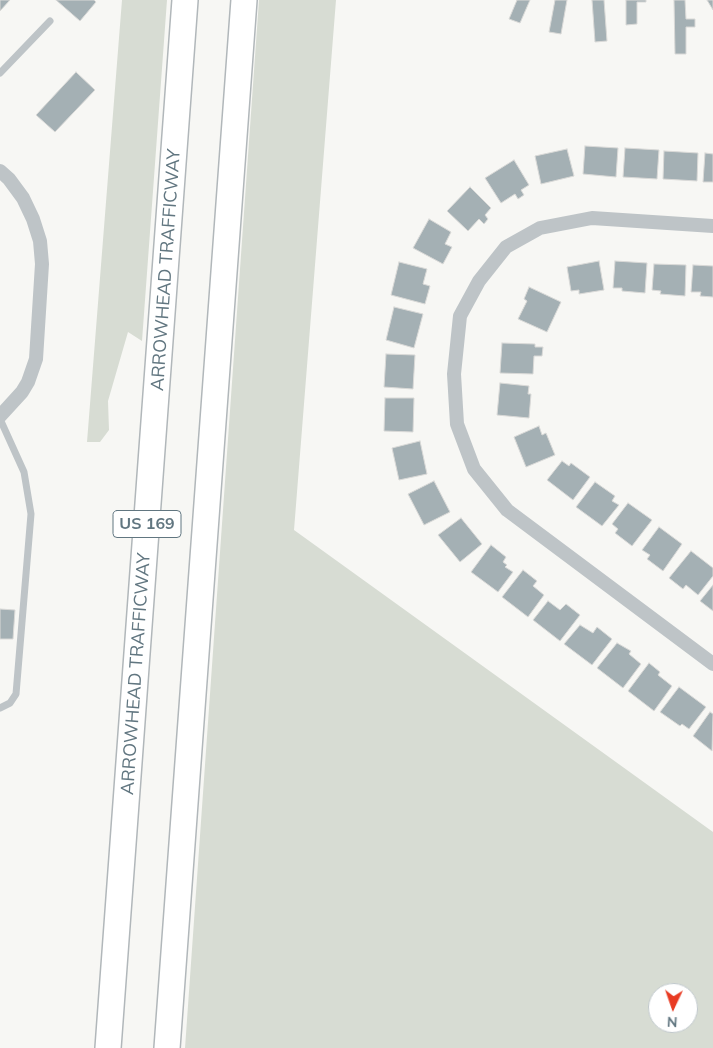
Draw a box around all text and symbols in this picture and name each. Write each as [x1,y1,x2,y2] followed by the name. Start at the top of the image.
[147,148,185,392] street label: ARROWHEAD TRAFFICWAY
[113,510,181,538] road number: US 169
[117,552,155,796] street label: ARROWHEAD TRAFFICWAY
[648,983,698,1033] north arrow
[667,1013,678,1031] text: N

